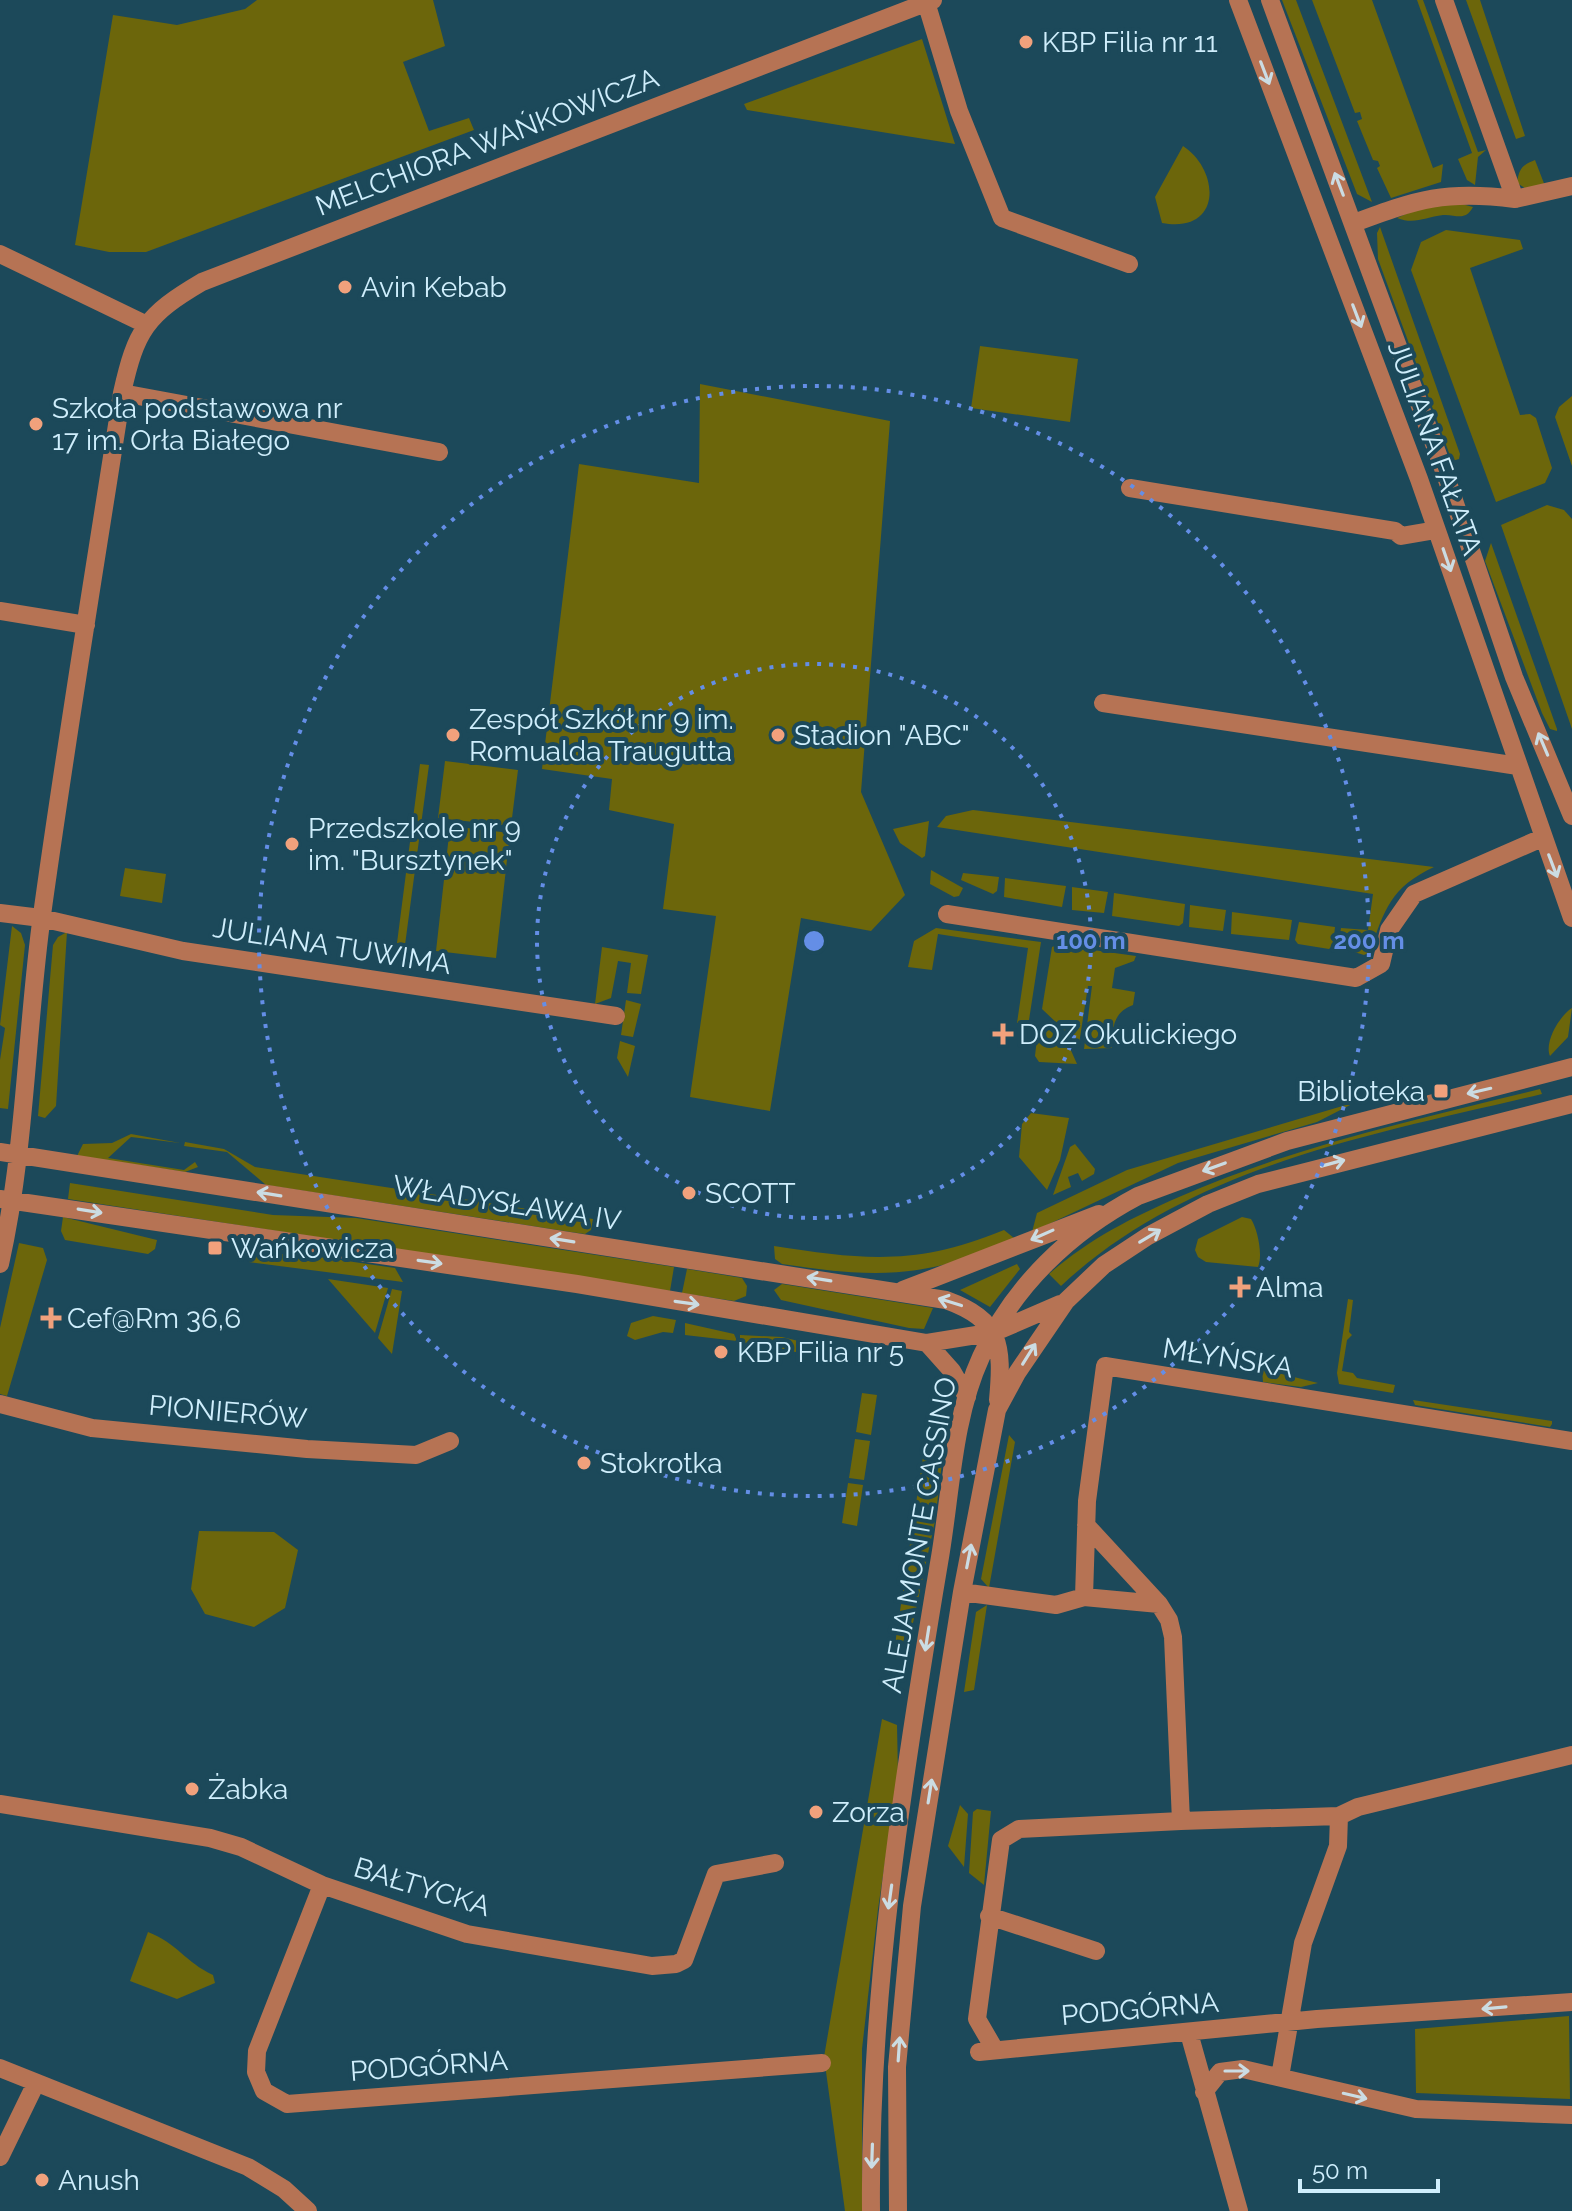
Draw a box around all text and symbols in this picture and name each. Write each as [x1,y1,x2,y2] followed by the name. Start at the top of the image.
[1042,26,1218,59] place label: KBP Filia nr 11
[1017,33,1035,51] marker: KBP Filia nr 11
[1259,60,1273,85] one-way arrow
[311,61,663,223] street label: MELCHIORA WAŃKOWICZA
[1331,172,1345,196] one-way arrow
[361,271,507,304] place label: Avin Kebab
[336,278,354,296] marker: Avin Kebab
[1351,303,1365,328] one-way arrow
[1381,337,1489,559] street label: JULIANA FAŁATA
[52,392,343,457] place label: Szkoła podstawowa nr 17 im. Orła Białego
[27,415,45,433] marker: Szkoła podstawowa nr 17 im. Orła Białego
[1440,547,1455,572] one-way arrow
[469,703,734,768] place label: Zespół Szkół nr 9 im. Romualda Traugutta
[794,719,970,752] place label: Stadion "ABC"
[444,726,462,744] marker: Zespół Szkół nr 9 im. Romualda Traugutta
[769,726,787,744] marker: Stadion "ABC"
[1534,732,1549,756] one-way arrow
[308,812,521,877] place label: Przedszkole nr 9 im. "Bursztynek"
[283,835,301,853] marker: Przedszkole nr 9 im. "Bursztynek"
[1547,853,1561,878] one-way arrow
[211,911,454,981] street label: JULIANA TUWIMA
[1056,926,1126,955] text: 100 m
[1333,926,1405,955] text: 200 m
[800,927,828,955] centre of rings
[1019,1018,1237,1051] place label: DOZ Okulickiego
[994,1025,1012,1043] marker: DOZ Okulickiego
[1297,1075,1425,1108] place label: Biblioteka
[1432,1082,1450,1100] marker: Biblioteka
[1467,1084,1493,1099] one-way arrow
[1320,1155,1346,1170] one-way arrow
[1202,1161,1227,1176] one-way arrow
[391,1169,623,1237] street label: WŁADYSŁAWA IV
[705,1177,795,1210] place label: SCOTT
[680,1184,698,1202] marker: SCOTT
[257,1186,282,1201] one-way arrow
[77,1204,102,1219] one-way arrow
[1030,1228,1055,1243] one-way arrow
[1138,1228,1161,1244] one-way arrow
[231,1232,394,1265] place label: Wańkowicza
[550,1232,575,1247] one-way arrow
[206,1239,224,1257] marker: Wańkowicza
[417,1255,442,1270] one-way arrow
[807,1271,832,1286] one-way arrow
[1256,1271,1324,1304] place label: Alma
[1231,1278,1249,1296] marker: Alma
[938,1294,963,1308] one-way arrow
[674,1296,699,1311] one-way arrow
[67,1302,241,1335] place label: Cef@Rm 36,6
[42,1309,60,1327] marker: Cef@Rm 36,6
[1160,1331,1296,1385] street label: MŁYŃSKA
[737,1336,904,1369] place label: KBP Filia nr 5
[712,1343,730,1361] marker: KBP Filia nr 5
[1021,1343,1037,1366] one-way arrow
[875,1374,963,1696] street label: ALEJA MONTE CASSINO
[147,1389,309,1435] street label: PIONIERÓW
[600,1447,723,1480] place label: Stokrotka
[575,1454,593,1472] marker: Stokrotka
[963,1544,978,1569] one-way arrow
[918,1626,933,1651] one-way arrow
[208,1773,288,1806] place label: Żabka
[923,1779,938,1804] one-way arrow
[183,1780,201,1798] marker: Żabka
[832,1796,905,1829] place label: Zorza
[807,1803,825,1821] marker: Zorza
[350,1851,494,1923] street label: BAŁTYCKA
[882,1884,897,1909] one-way arrow
[1060,1986,1220,2032] street label: PODGÓRNA
[1481,2001,1508,2016] one-way arrow
[892,2036,907,2063] one-way arrow
[349,2044,509,2088] street label: PODGÓRNA
[1223,2063,1250,2078] one-way arrow
[1342,2090,1368,2105] one-way arrow
[864,2142,880,2169] one-way arrow
[1300,2143,1438,2193] scale bar
[1312,2156,1368,2185] text: 50 m
[58,2164,140,2197] place label: Anush
[33,2171,51,2189] marker: Anush

